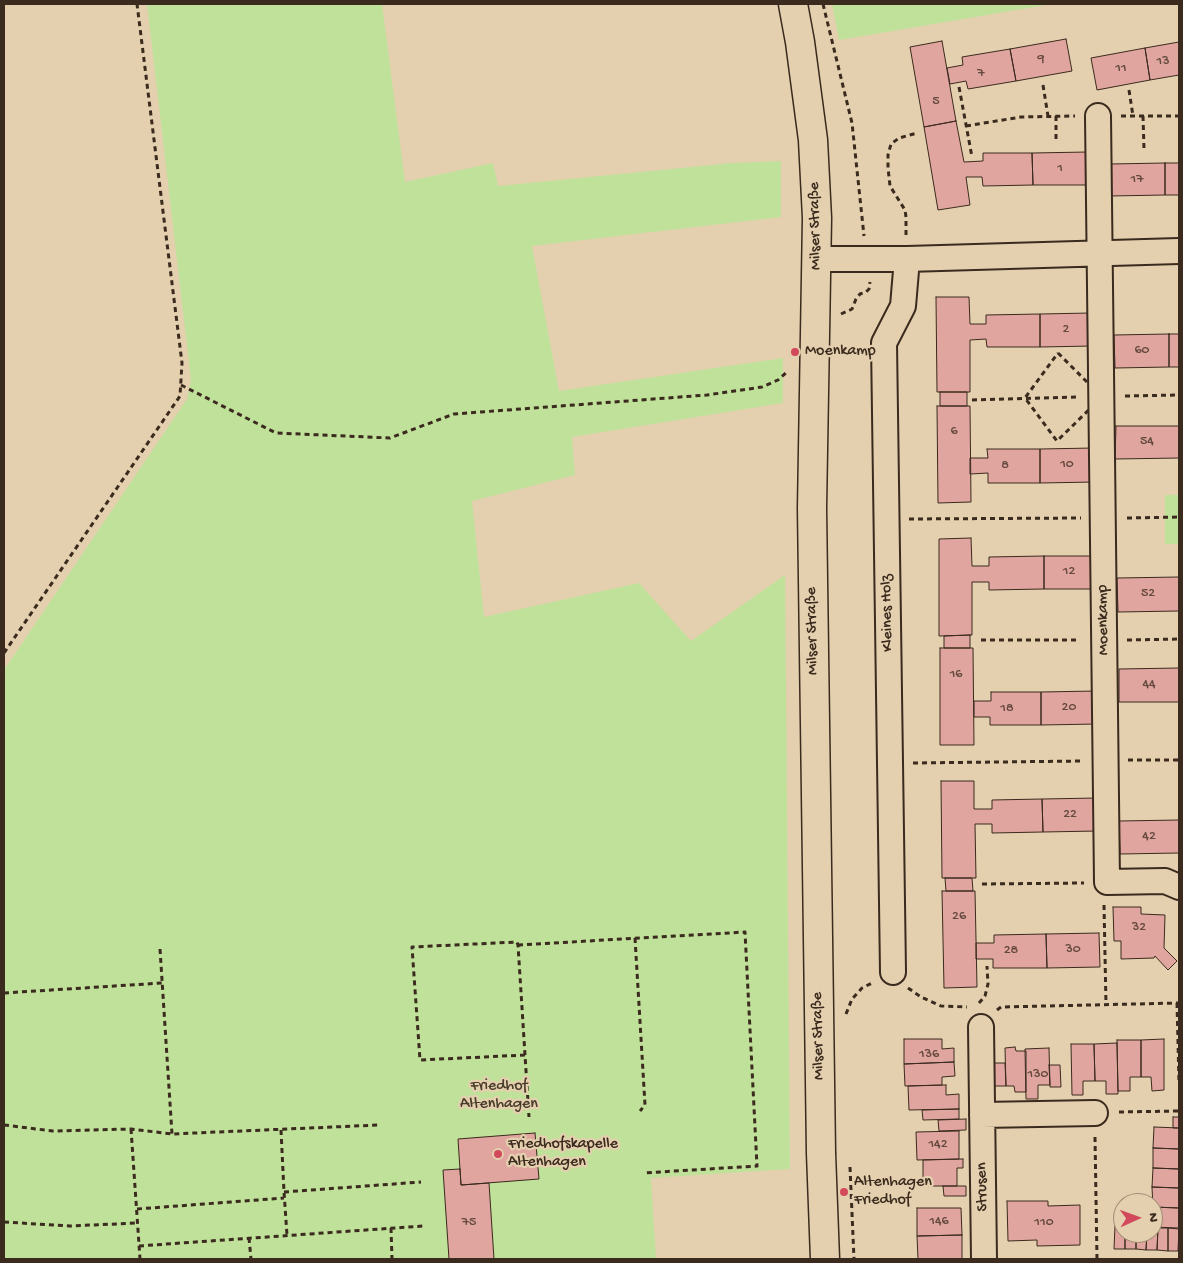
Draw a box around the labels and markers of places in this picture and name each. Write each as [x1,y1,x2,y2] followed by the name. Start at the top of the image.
[805,342,876,362] place label: Moenkamp
[789,346,801,358] marker: Moenkamp
[508,1135,618,1173] place label: Friedhofskapelle Altenhagen
[492,1148,504,1160] marker: Friedhofskapelle Altenhagen
[854,1173,932,1211] place label: Altenhagen Friedhof
[838,1186,850,1198] marker: Altenhagen Friedhof

